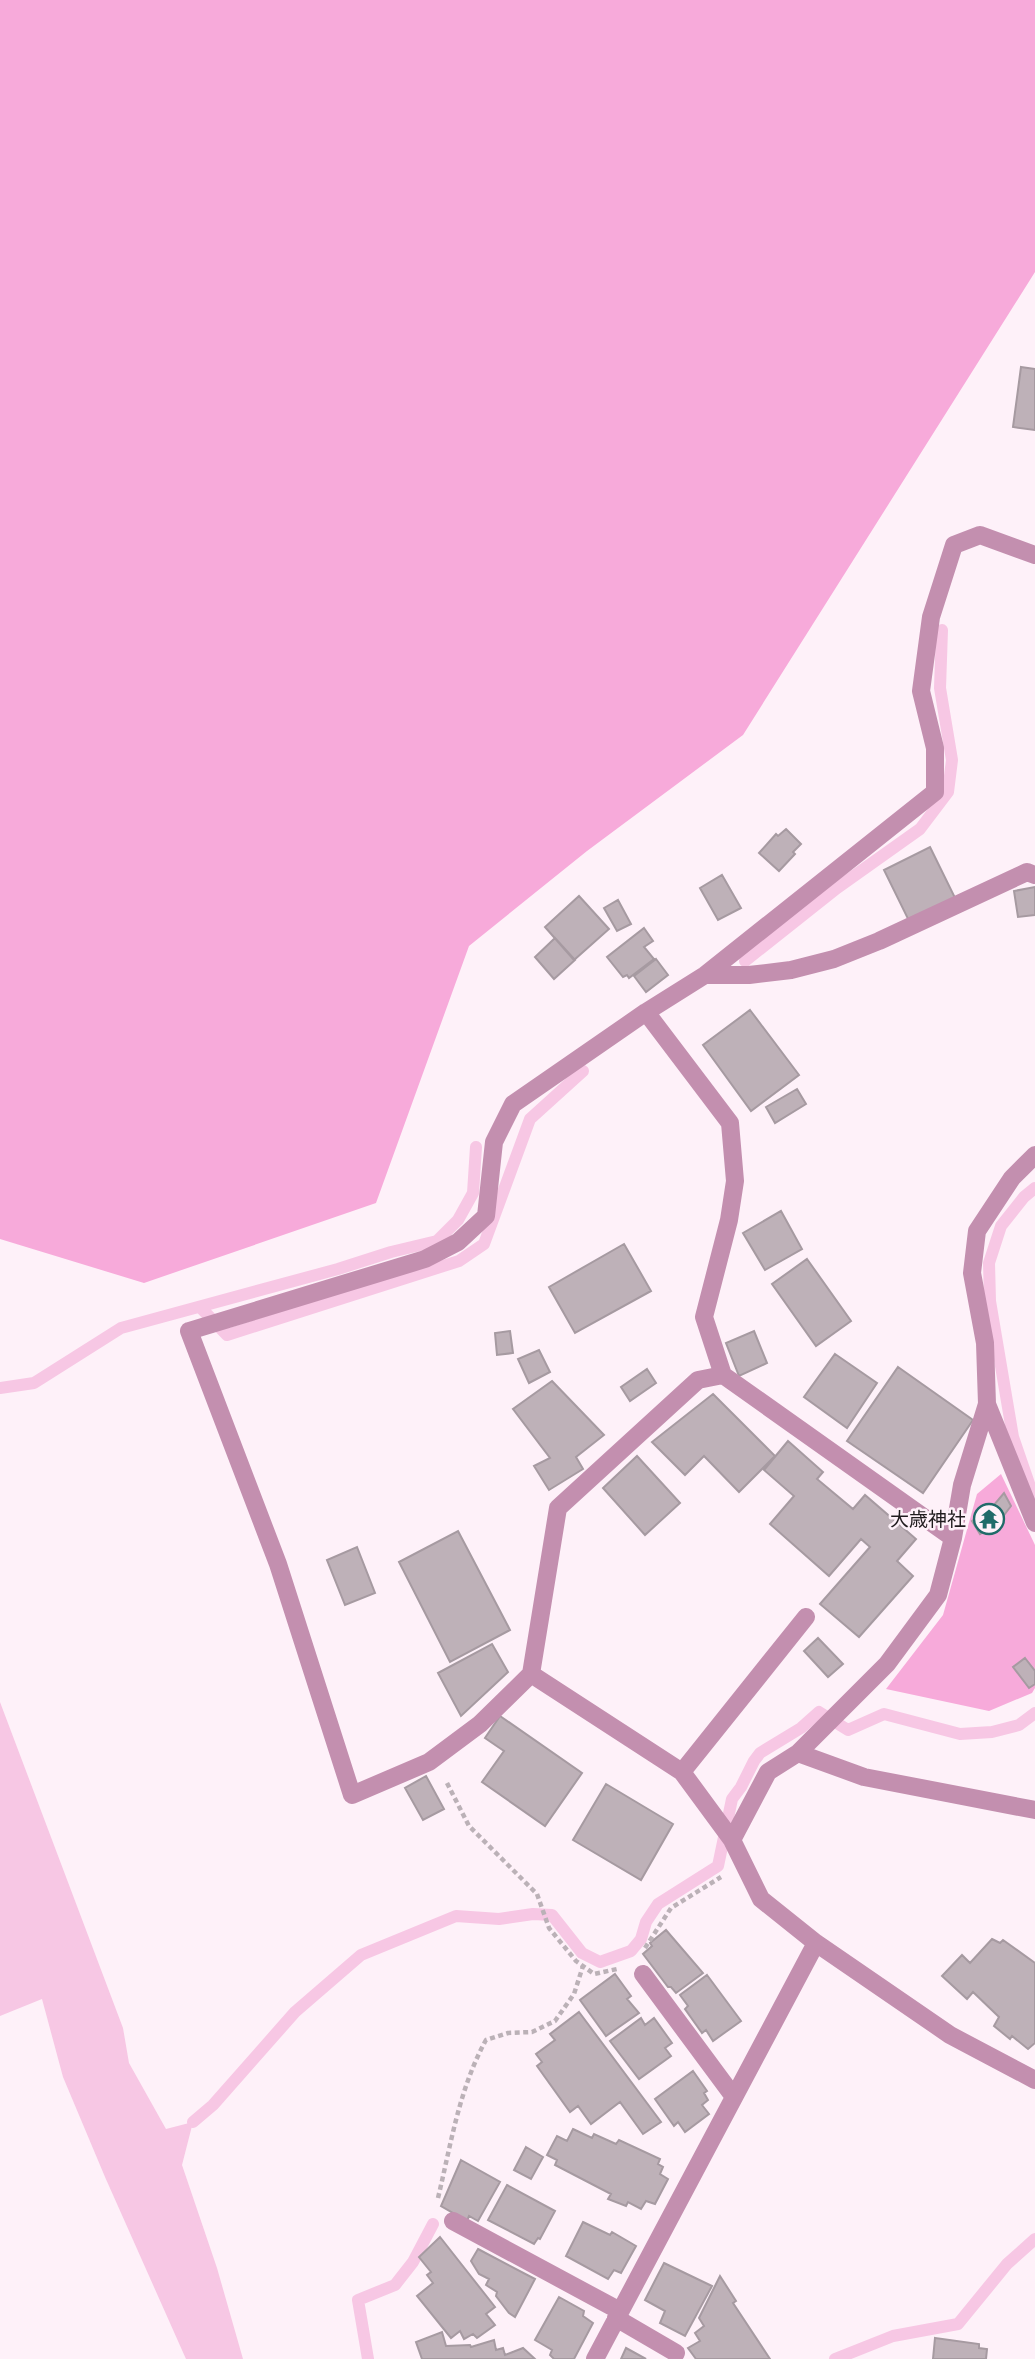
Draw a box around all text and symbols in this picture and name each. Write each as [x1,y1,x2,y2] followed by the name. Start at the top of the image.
[972,1502,1006,1536] temple icon: 大歳神社
[890,1507,966,1531] place label: 大歳神社

